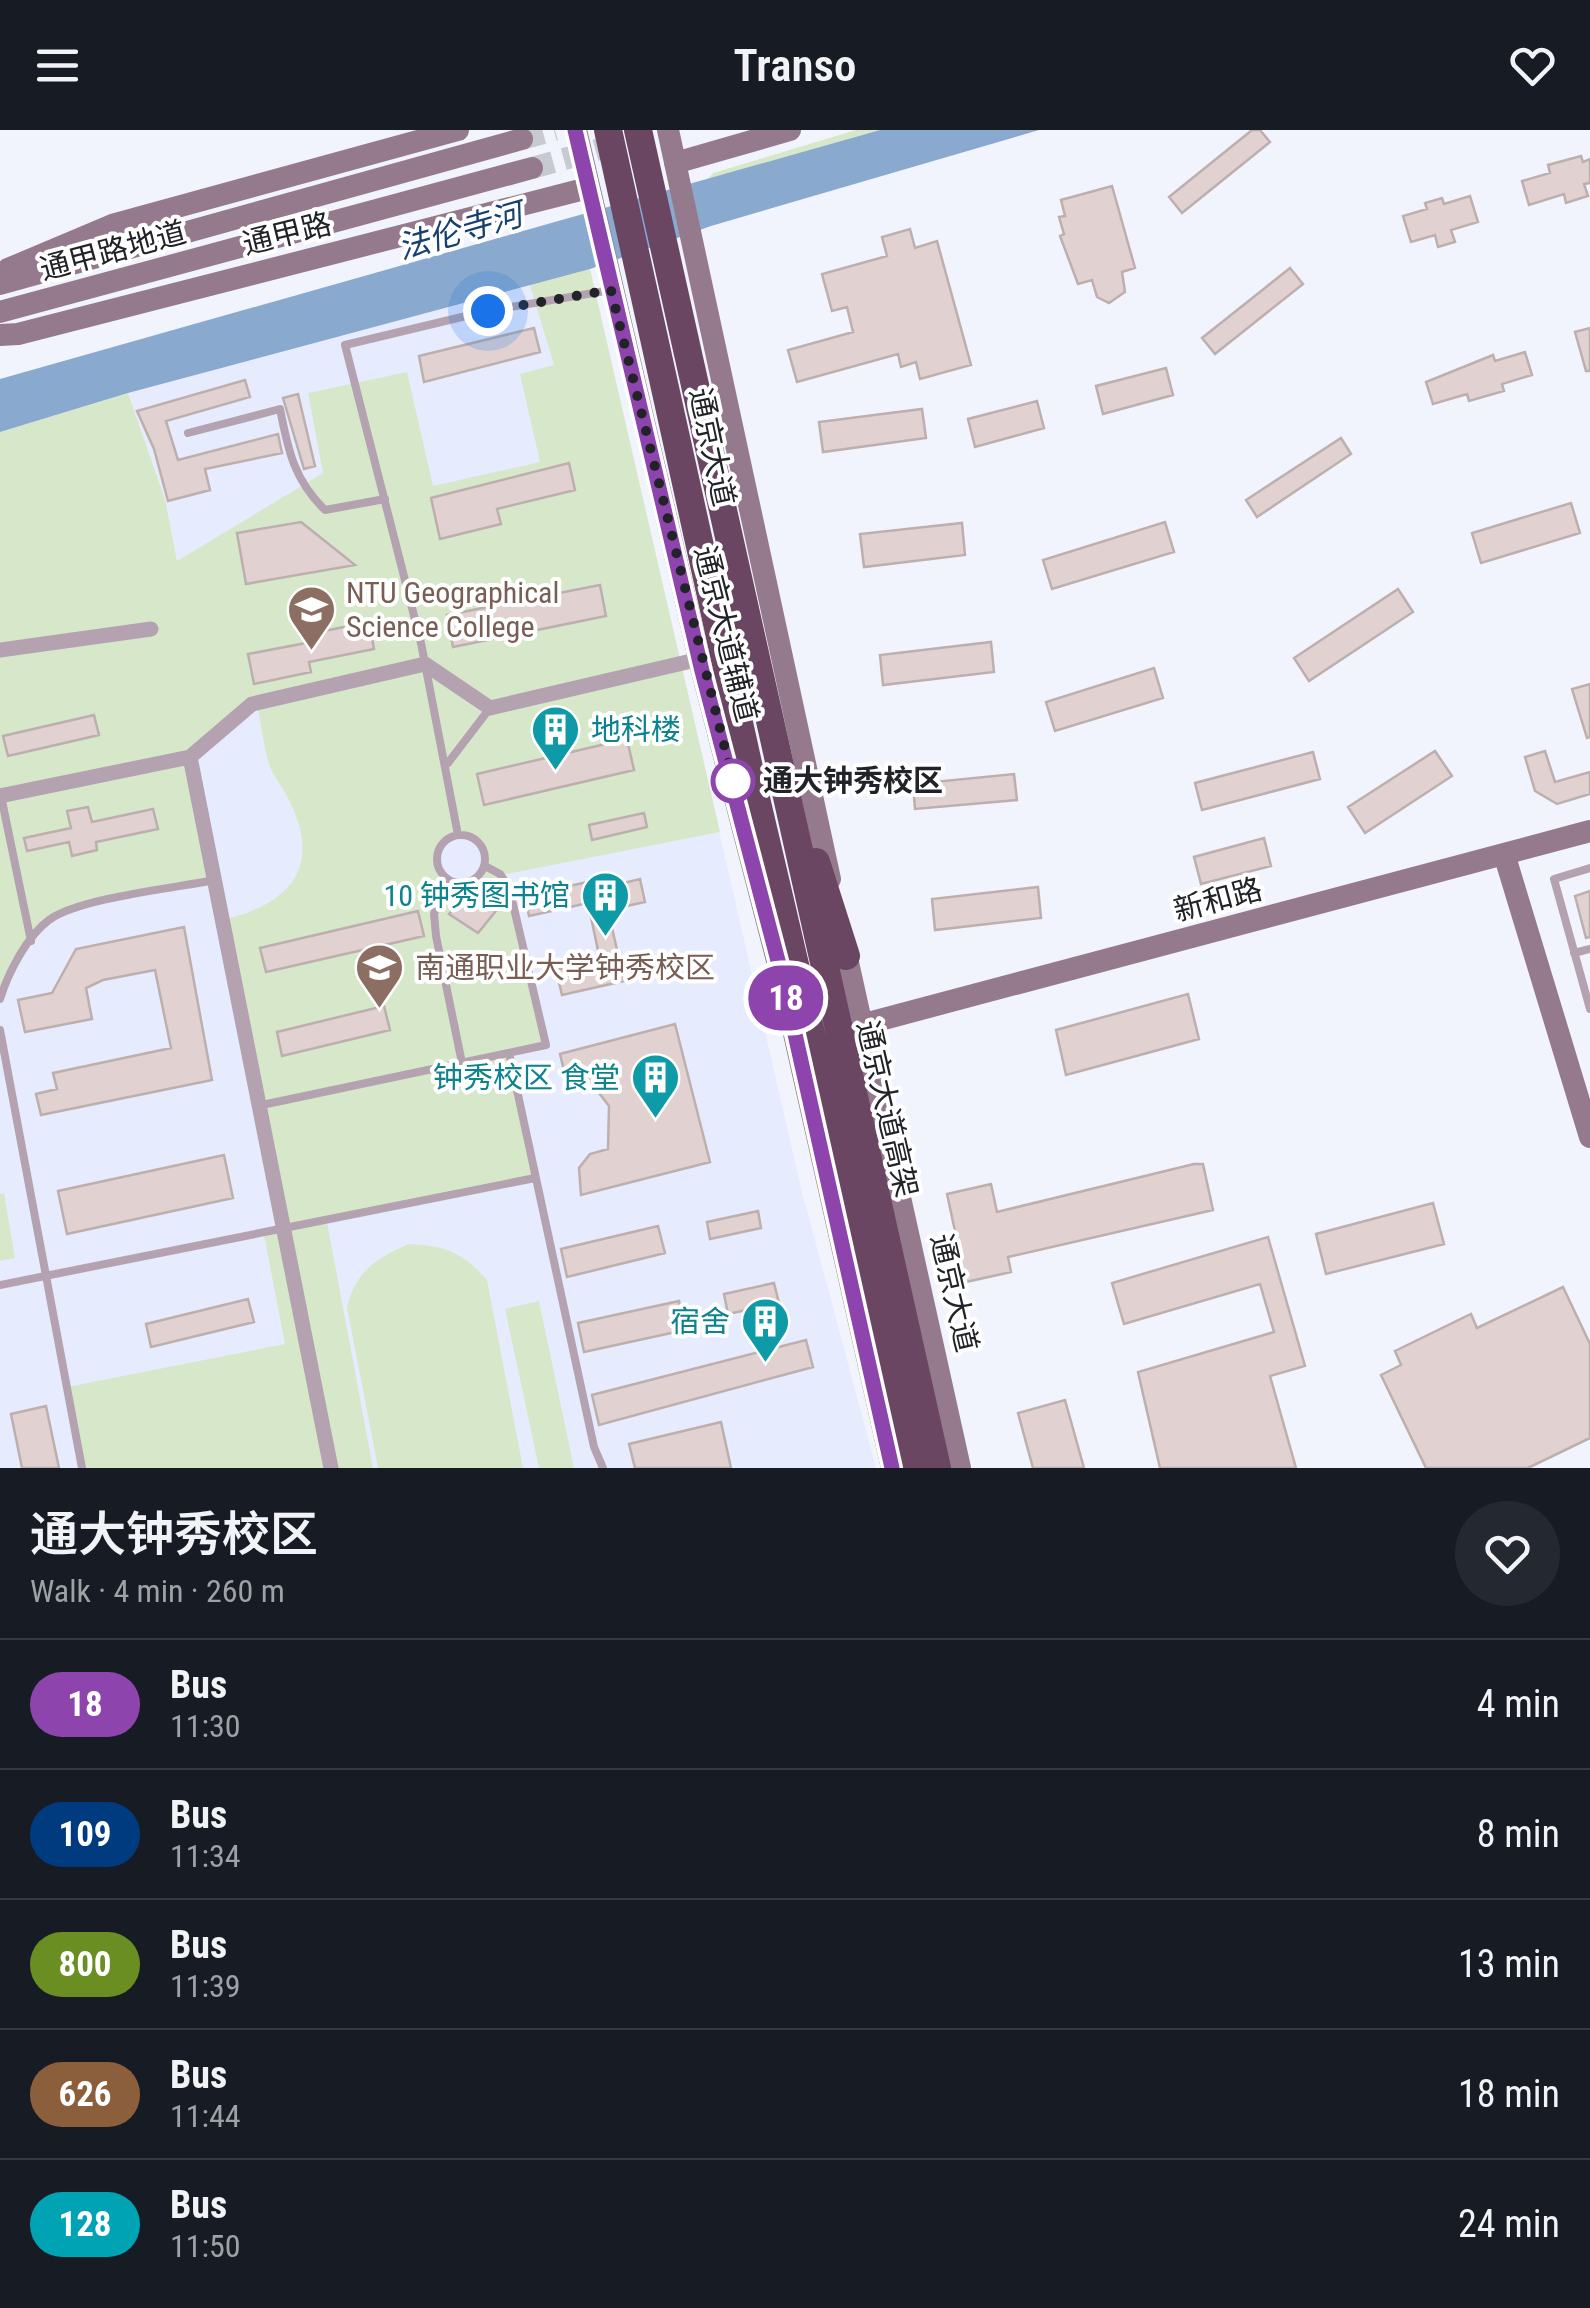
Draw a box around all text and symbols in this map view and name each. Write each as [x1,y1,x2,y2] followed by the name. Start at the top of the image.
[30,38,85,93] icon: menu
[1505,38,1560,93] icon: heart
[734,39,856,92] text: Transo
[393,193,533,267] water label: 法伦寺河
[239,206,335,261] street label: 通甲路
[36,214,190,287] street label: 通甲路地道
[463,286,513,336] your location
[683,385,742,509] street label: 通京大道
[688,542,765,725] street label: 通京大道辅道
[346,575,559,644] place label: NTU Geographical Science College
[285,584,337,652] school or university icon: NTU Geographical Science College
[530,704,582,772] building icon: 地科楼
[591,712,681,747] place label: 地科楼
[712,760,754,802] marker: 通大钟秀校区
[763,763,943,798] place label: 通大钟秀校区
[579,870,631,938] building icon: 10 钟秀图书馆
[1170,871,1266,928] street label: 新和路
[383,878,570,913] place label: 10 钟秀图书馆
[354,942,406,1010] school or university icon: 南通职业大学钟秀校区
[415,950,715,985] place label: 南通职业大学钟秀校区
[741,966,831,1030] line badge: 18
[768,978,804,1019] text: 18
[850,1017,925,1201] street label: 通京大道高架
[629,1052,681,1120] building icon: 钟秀校区 食堂
[433,1060,620,1095] place label: 钟秀校区 食堂
[924,1230,985,1355] street label: 通京大道
[739,1296,791,1364] building icon: 宿舍
[670,1304,730,1339] place label: 宿舍
[1455,1501,1560,1606] button: heart
[30,1506,318,1563] text: 通大钟秀校区
[30,1572,285,1610] text: Walk · 4 min · 260 m
[170,1663,227,1707] text: Bus
[1477,1682,1560,1726] text: 4 min
[67,1684,103,1725] text: 18
[170,1707,241,1745] text: 11:30
[170,1793,227,1837] text: Bus
[1477,1812,1560,1856] text: 8 min
[58,1814,112,1855] text: 109
[170,1837,241,1875] text: 11:34
[170,1923,227,1967] text: Bus
[1458,1942,1560,1986] text: 13 min
[58,1944,112,1985] text: 800
[170,1967,241,2005] text: 11:39
[170,2053,227,2097] text: Bus
[1458,2072,1560,2116] text: 18 min
[58,2074,112,2115] text: 626
[170,2097,241,2135] text: 11:44
[170,2183,227,2227] text: Bus
[1458,2202,1560,2246] text: 24 min
[58,2204,112,2245] text: 128
[170,2227,241,2265] text: 11:50

